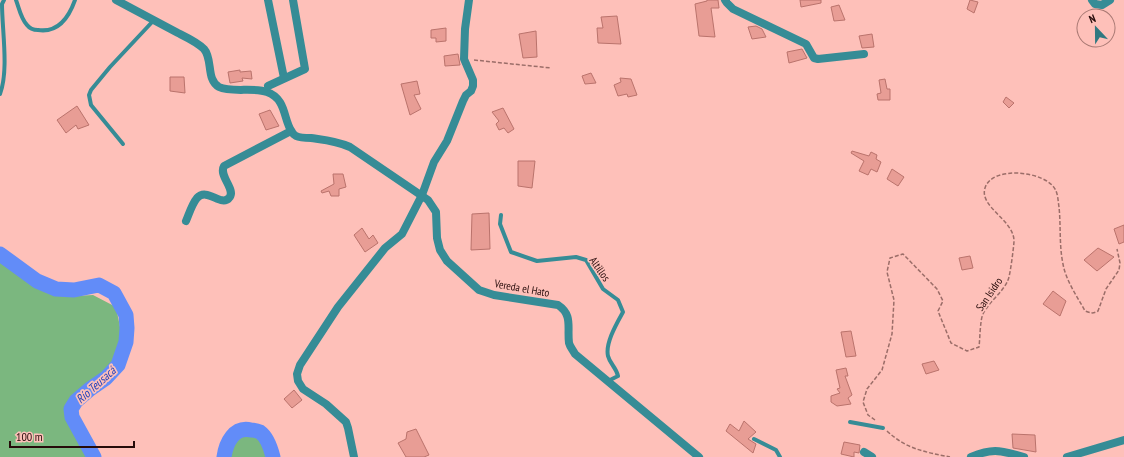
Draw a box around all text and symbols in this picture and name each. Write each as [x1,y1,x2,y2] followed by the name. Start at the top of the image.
[1076,8,1116,48] north arrow
[1087,11,1098,26] text: N
[587,254,614,284] street label: Altillos
[973,274,1005,313] street label: San Isidro
[492,276,551,300] street label: Vereda el Hato
[73,362,119,406] water label: Río Teusacá
[10,423,134,449] scale bar
[16,429,43,444] text: 100 m

